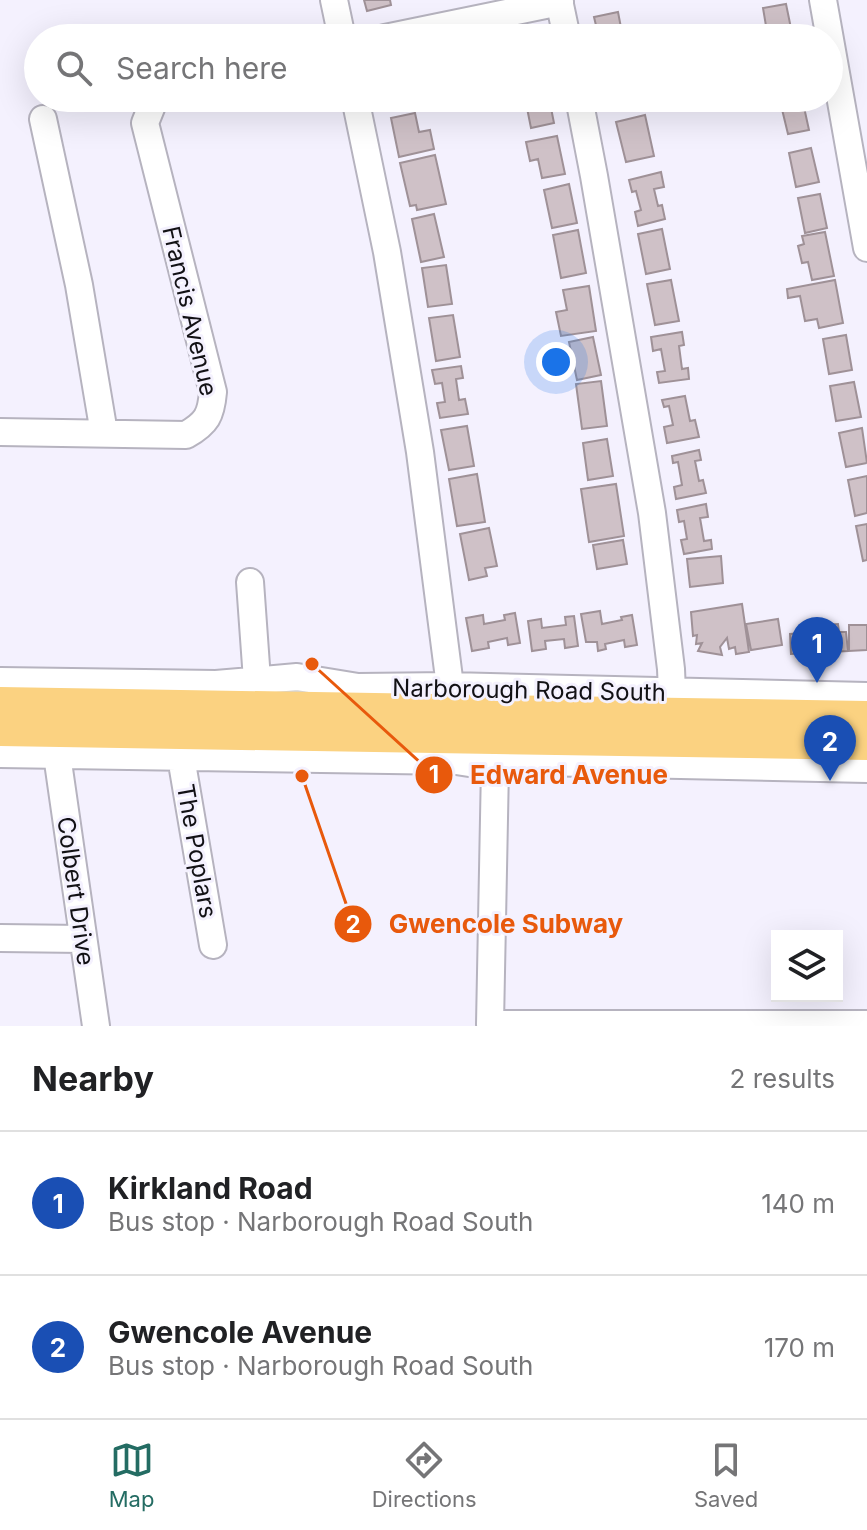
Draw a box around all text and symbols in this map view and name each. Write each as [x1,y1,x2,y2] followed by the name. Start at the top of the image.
[24,24,843,112] search box
[52,46,96,90] icon: search
[116,50,288,86] text: Search here
[156,223,224,399] street label: Francis Avenue
[536,342,576,382] your location
[791,617,843,683] pin: 1
[392,673,666,707] street label: Narborough Road South
[804,715,856,781] pin: 2
[414,750,684,800] callout: Edward Avenue
[470,759,668,790] text: Edward Avenue
[429,760,439,789] text: 1
[171,782,223,920] street label: The Poplars
[51,815,101,967] street label: Colbert Drive
[333,899,639,949] callout: Gwencole Subway
[389,908,624,939] text: Gwencole Subway
[345,910,361,939] text: 2
[771,930,843,1002] map controls
[771,930,843,1002] button: layers
[32,1058,154,1099] text: Nearby
[730,1063,835,1094] text: 2 results
[108,1170,313,1206] text: Kirkland Road
[52,1188,64,1219] text: 1
[761,1188,835,1219] text: 140 m
[108,1206,533,1237] text: Bus stop · Narborough Road South
[108,1314,372,1350] text: Gwencole Avenue
[50,1332,66,1363] text: 2
[764,1332,835,1363] text: 170 m
[108,1350,533,1381] text: Bus stop · Narborough Road South
[109,1438,154,1512] tab: Map
[372,1438,477,1512] tab: Directions
[694,1438,758,1512] tab: Saved

